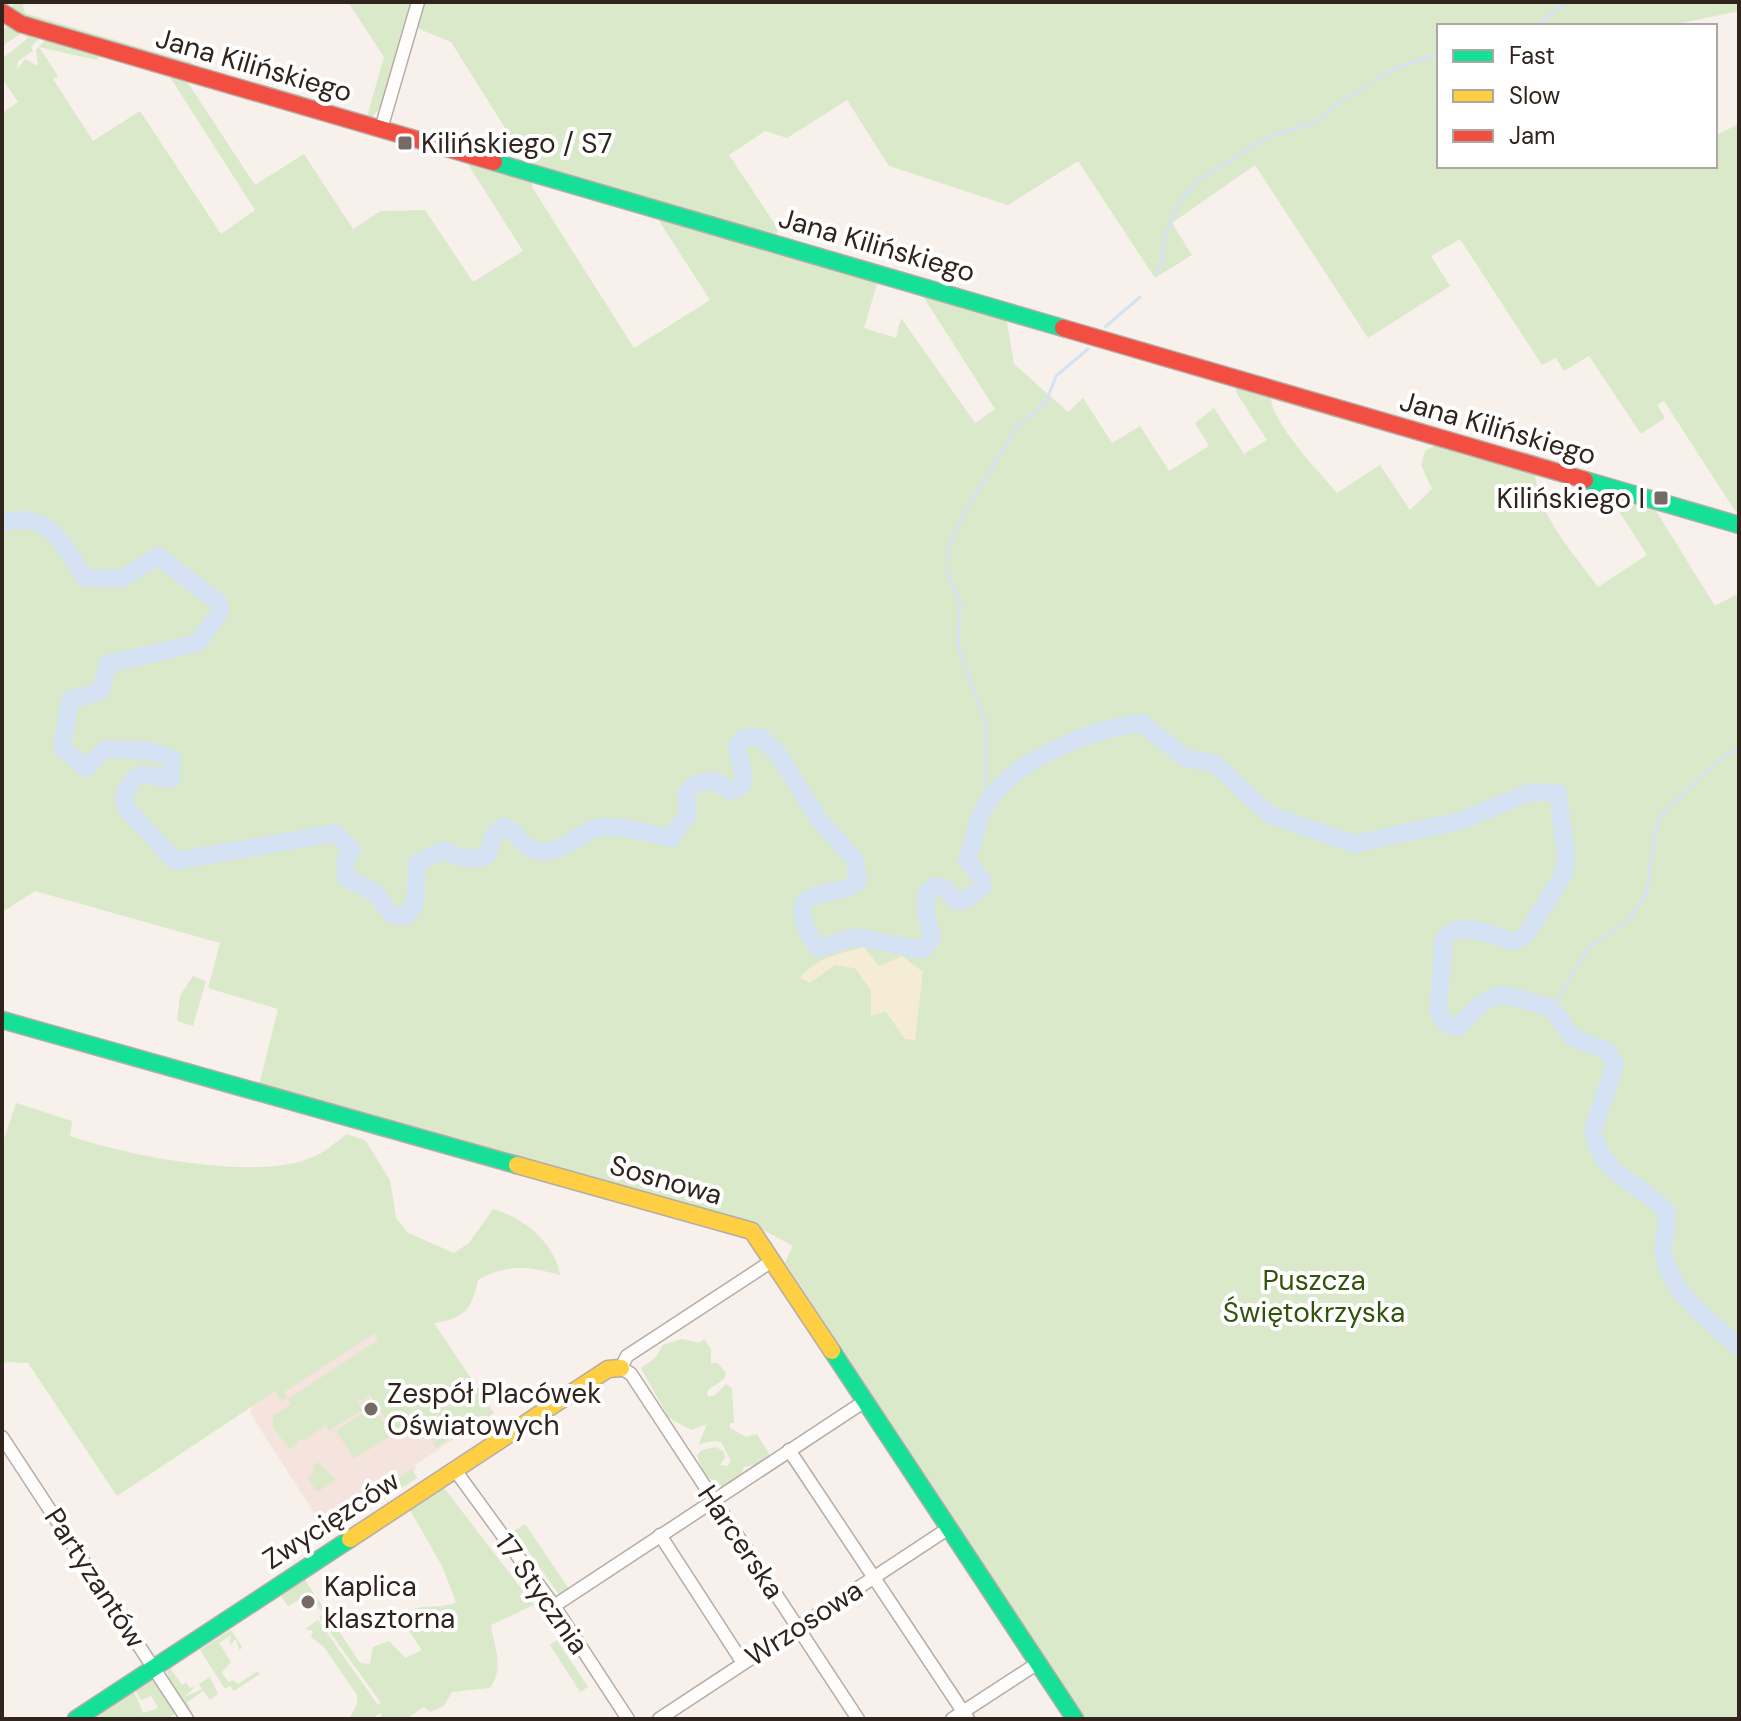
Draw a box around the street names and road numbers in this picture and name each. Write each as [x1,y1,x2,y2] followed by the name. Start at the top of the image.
[152,19,356,111] street label: Jana Kilińskiego
[775,199,979,291] street label: Jana Kilińskiego
[1396,382,1600,474] street label: Jana Kilińskiego
[606,1146,726,1214] street label: Sosnowa
[256,1462,406,1578] street label: Zwycięzców
[689,1478,793,1606] street label: Harcerska
[36,1501,154,1655] street label: Partyzantów
[487,1526,597,1662] street label: 17 Stycznia
[738,1571,870,1675] street label: Wrzosowa

